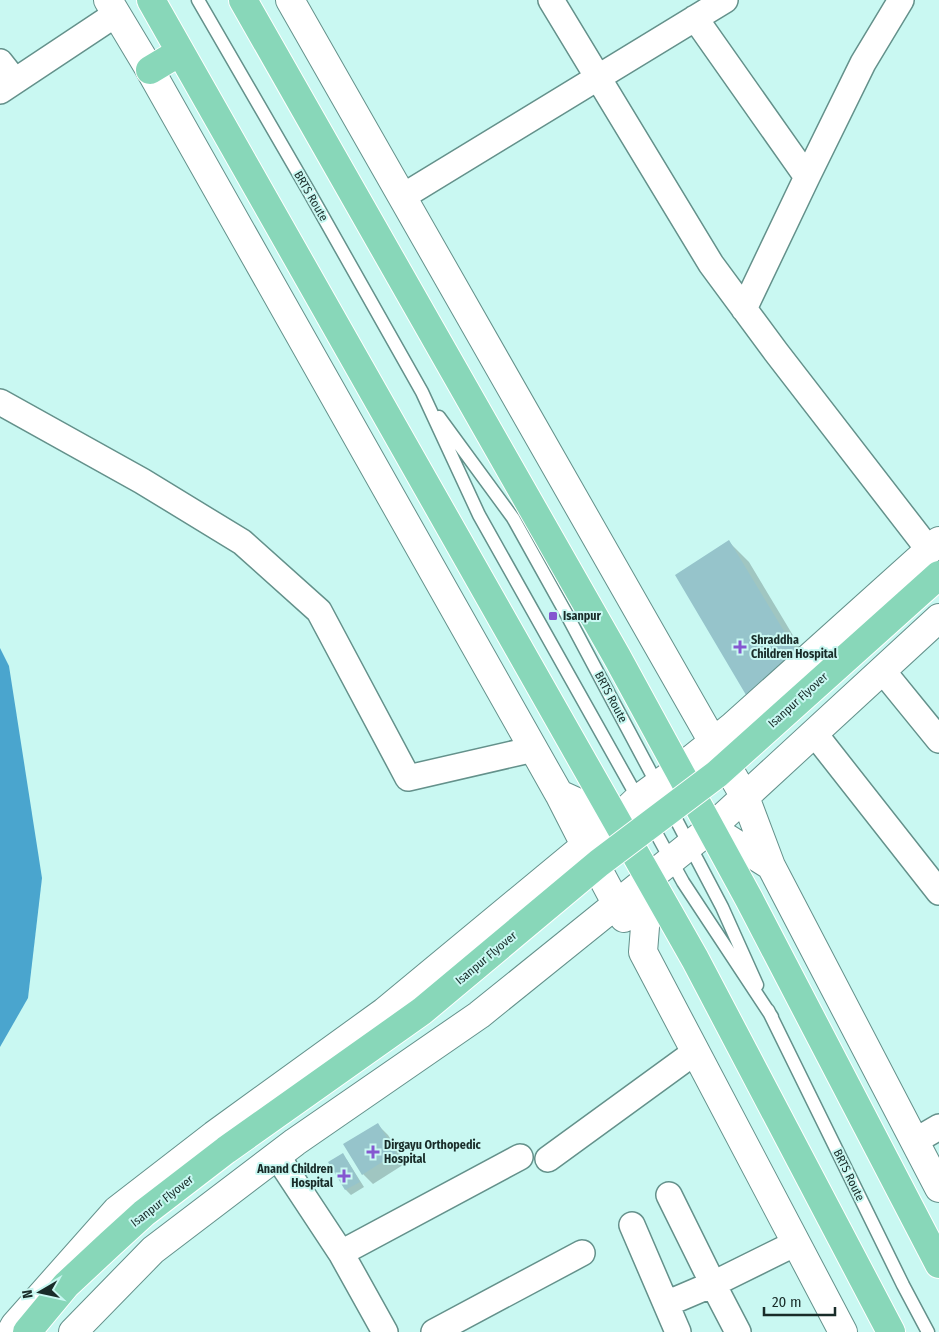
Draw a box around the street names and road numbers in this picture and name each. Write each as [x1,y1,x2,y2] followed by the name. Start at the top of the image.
[291,168,331,224] street label: BRTS Route
[592,669,630,725] street label: BRTS Route
[765,669,831,730] street label: Isanpur Flyover
[453,928,520,988] street label: Isanpur Flyover
[831,1147,868,1203] street label: BRTS Route
[128,1172,197,1230] street label: Isanpur Flyover

